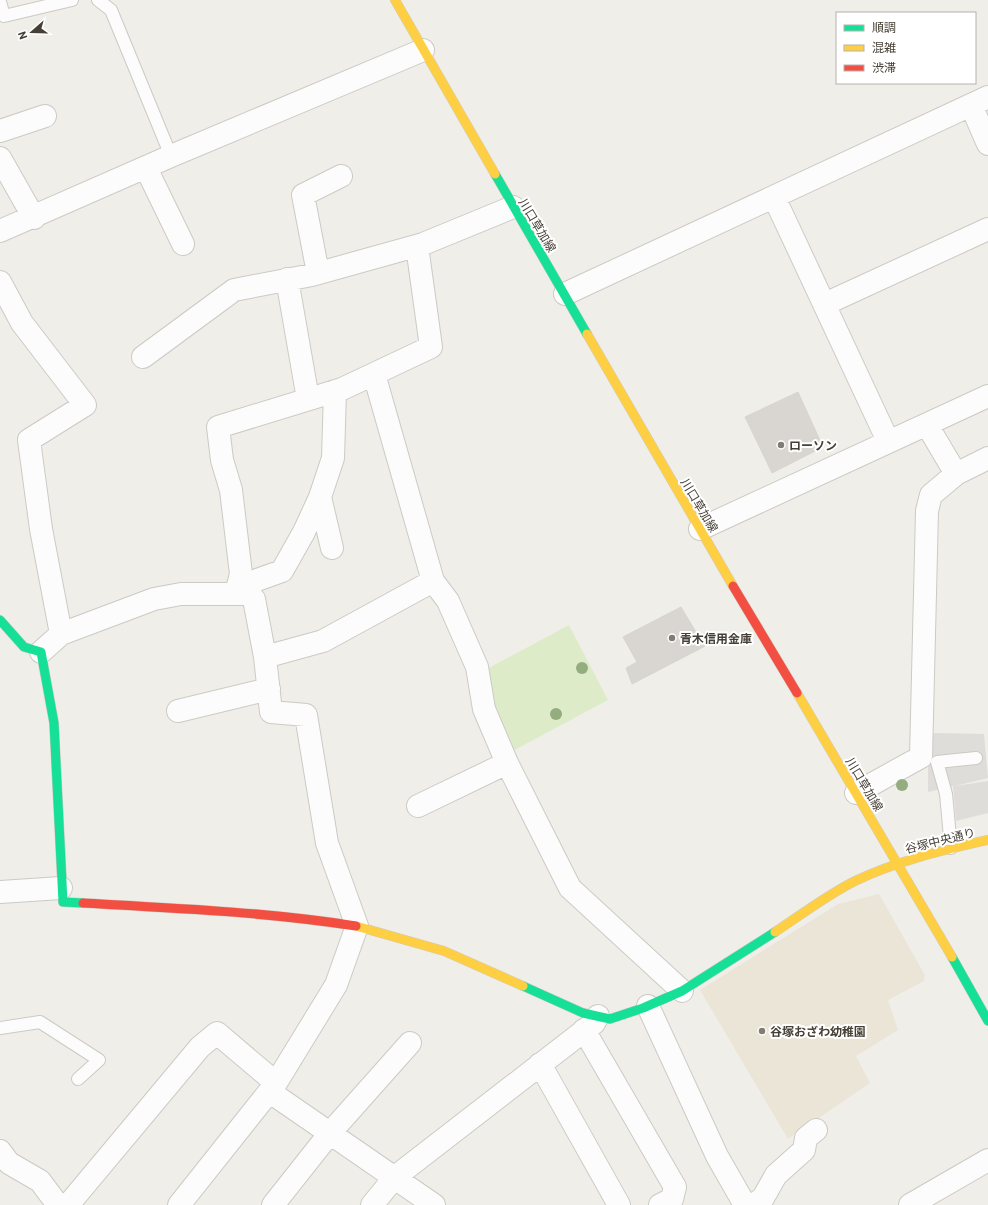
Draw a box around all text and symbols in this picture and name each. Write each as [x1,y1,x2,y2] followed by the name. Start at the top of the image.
[12,12,52,52] north arrow
[836,12,976,84] legend
[872,20,896,34] text: 順調
[15,30,29,41] text: N
[872,40,896,54] text: 混雑
[872,60,896,74] text: 渋滞
[517,196,559,254] street label: 川口草加線
[789,438,837,452] place label: ローソン
[776,440,786,450] marker: ローソン
[679,476,721,534] street label: 川口草加線
[680,631,752,645] place label: 青木信用金庫
[667,633,677,643] marker: 青木信用金庫
[844,755,886,813] street label: 川口草加線
[903,824,977,856] street label: 谷塚中央通り
[770,1024,866,1038] place label: 谷塚おざわ幼稚園
[757,1026,767,1036] marker: 谷塚おざわ幼稚園

